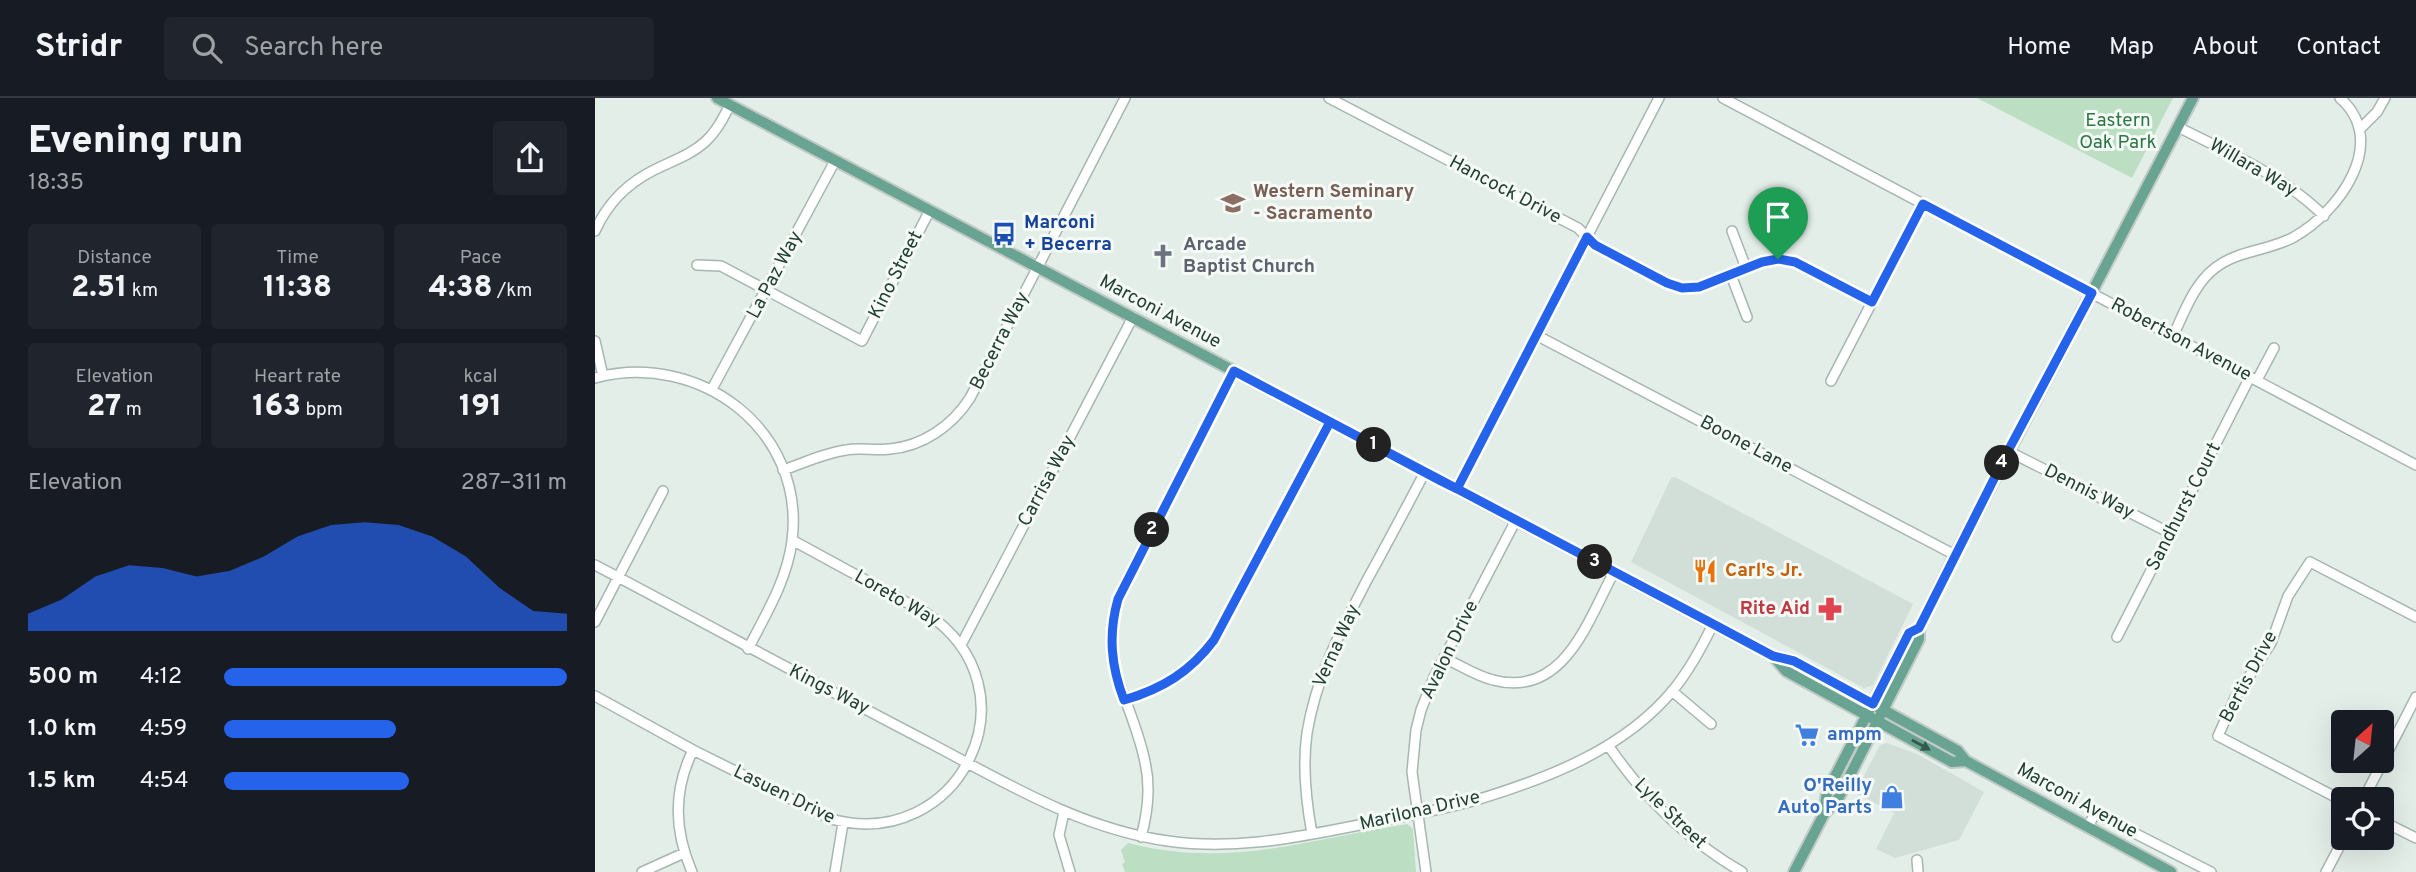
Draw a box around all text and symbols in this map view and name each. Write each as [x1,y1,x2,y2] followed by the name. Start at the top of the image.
[164,17,654,80] search box
[35,27,122,69] text: Stridr
[188,29,226,67] icon: search
[244,32,383,65] text: Search here
[2007,33,2071,63] text: Home
[2109,33,2154,63] text: Map
[2192,33,2258,63] text: About
[2296,33,2381,63] text: Contact
[2079,109,2157,155] park label: Eastern Oak Park
[28,118,243,167] text: Evening run
[493,121,567,195] button: share
[2205,133,2301,203] street label: Willara Way
[1445,150,1565,230] street label: Hancock Drive
[28,169,84,198] text: 18:35
[1253,180,1414,226] place label: Western Seminary - Sacramento
[1748,187,1808,259] pin
[1219,189,1247,217] school or university icon: Western Seminary - Sacramento
[1759,198,1797,236] icon: arrive
[1024,211,1112,257] place label: Marconi + Becerra
[990,220,1018,248] bus stop icon: Marconi + Becerra
[742,227,808,323] street label: La Paz Way
[864,227,928,323] street label: Kino Street
[1183,233,1315,279] place label: Arcade Baptist Church
[1149,242,1177,270] church icon: Arcade Baptist Church
[77,246,152,270] text: Distance
[276,246,319,270] text: Time
[460,246,501,270] text: Pace
[71,270,127,307] text: 2.51
[263,270,332,307] text: 11:38
[429,270,493,307] text: 4:38
[1095,270,1225,354] street label: Marconi Avenue
[127,279,158,303] text: km
[493,279,532,303] text: /km
[965,288,1035,394] street label: Becerra Way
[2106,293,2256,387] street label: Robertson Avenue
[75,365,154,389] text: Elevation
[254,365,341,389] text: Heart rate
[464,365,497,389] text: kcal
[87,389,121,426] text: 27
[252,389,301,426] text: 163
[459,389,502,426] text: 191
[121,398,142,422] text: m
[301,398,343,422] text: bpm
[1695,411,1797,479] street label: Boone Lane
[1357,428,1391,462] pin: 1
[1013,431,1081,531] street label: Carrisa Way
[1370,432,1377,456] text: 1
[2141,439,2227,575] street label: Sandhurst Court
[1985,446,2019,480] pin: 4
[1995,450,2008,474] text: 4
[2040,459,2138,525] street label: Dennis Way
[28,469,123,498] text: Elevation
[461,469,567,498] text: 287–311 m
[1135,512,1169,548] pin: 2
[1146,517,1157,541] text: 2
[1577,545,1613,580] pin: 3
[1589,549,1600,573] text: 3
[1691,557,1719,585] restaurant icon: Carl's Jr.
[1725,559,1803,583] place label: Carl's Jr.
[850,565,944,633] street label: Loreto Way
[1816,595,1844,623] pharmacy icon: Rite Aid
[1416,597,1484,703] street label: Avalon Drive
[1740,597,1810,621] place label: Rite Aid
[1308,601,1366,691] street label: Verna Way
[2215,627,2283,727] street label: Bertis Drive
[785,659,873,721] street label: Kings Way
[28,663,98,692] text: 500 m
[140,663,182,692] text: 4:12
[2331,710,2394,774] north arrow
[2331,710,2394,850] map controls
[28,715,97,744] text: 1.0 km
[140,715,187,744] text: 4:59
[1793,721,1821,749] supermarket icon: ampm
[1827,723,1882,747] place label: ampm
[1911,739,1930,751] one-way arrow
[2012,758,2142,844] street label: Marconi Avenue
[729,760,839,830] street label: Lasuen Drive
[28,767,96,796] text: 1.5 km
[140,767,188,796] text: 4:54
[1629,773,1711,855] street label: Lyle Street
[1777,774,1872,820] place label: O'Reilly Auto Parts
[1878,783,1906,811] shop icon: O'Reilly Auto Parts
[1357,785,1483,837] street label: Marilona Drive
[2331,787,2394,850] button: locate

